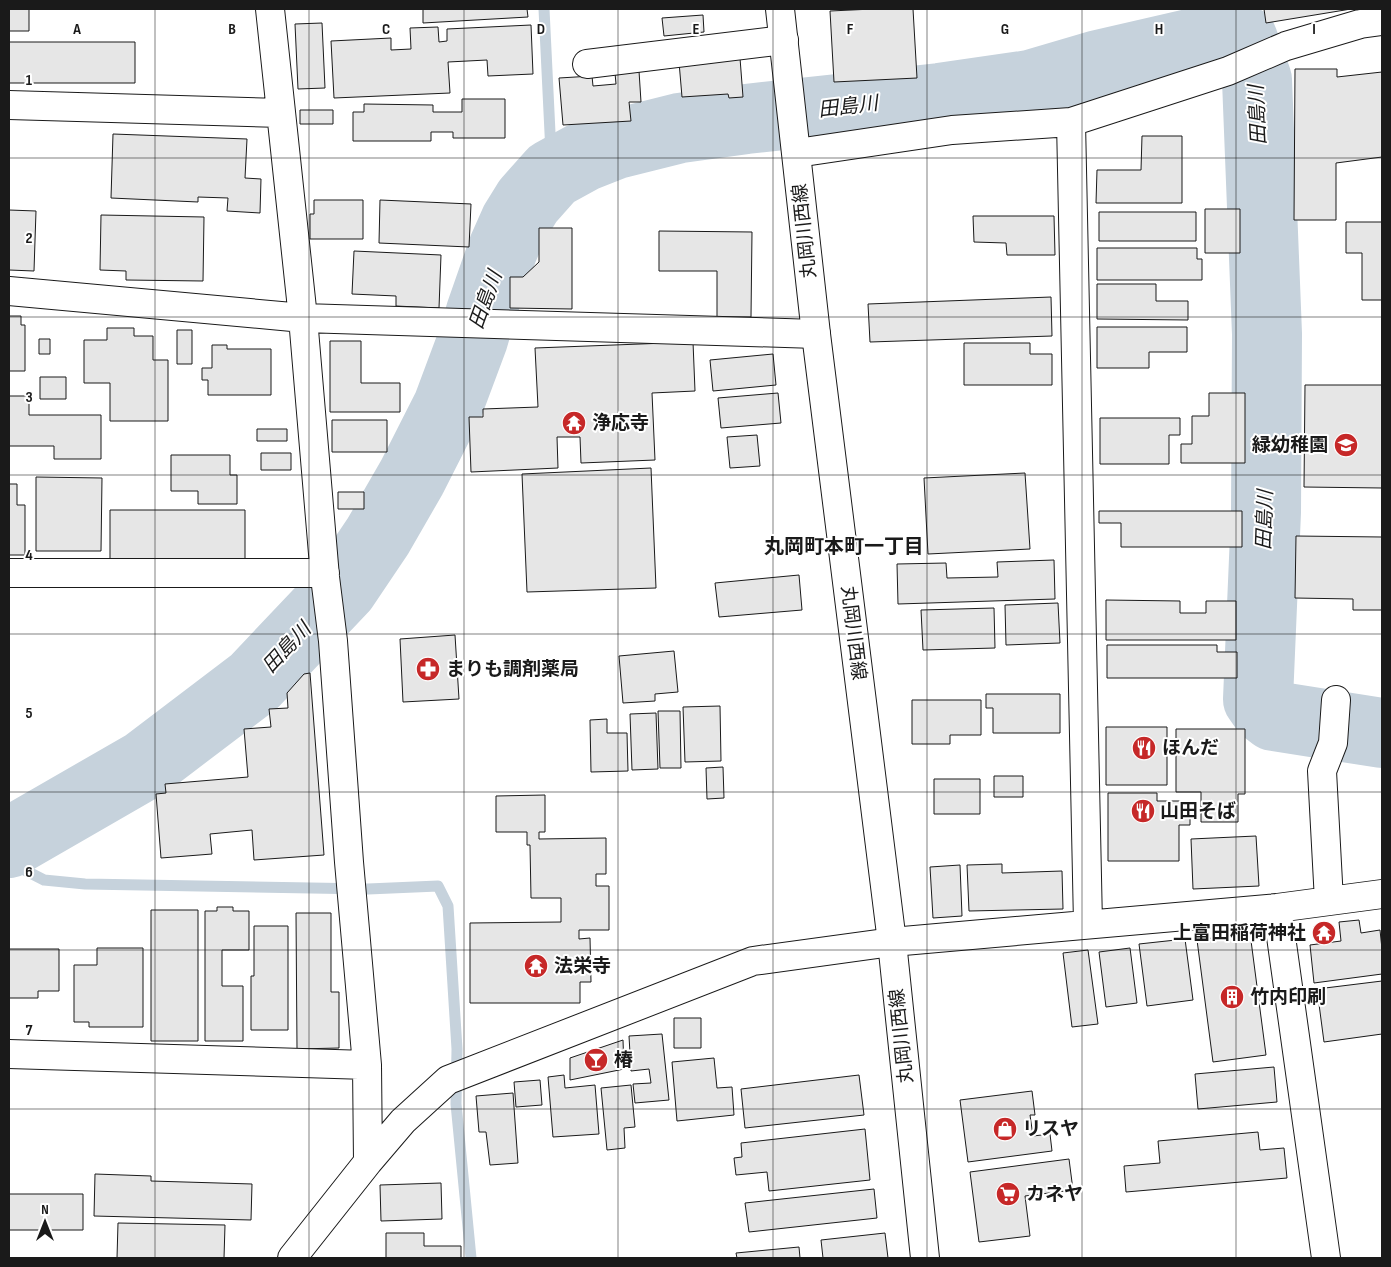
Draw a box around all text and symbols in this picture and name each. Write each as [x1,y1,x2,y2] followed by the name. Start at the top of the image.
[72,20,81,39] text: A
[228,20,236,39] text: B
[382,20,390,39] text: C
[537,20,545,39] text: D
[693,20,700,39] text: E
[847,20,854,39] text: F
[1001,20,1009,39] text: G
[1155,20,1163,39] text: H
[1312,20,1316,39] text: I
[26,71,33,90] text: 1
[1244,82,1272,146] water label: 田島川
[817,91,881,123] water label: 田島川
[789,183,821,279] street label: 丸岡川西線
[25,229,33,248] text: 2
[464,266,508,332] water label: 田島川
[25,388,33,407] text: 3
[561,410,587,436] temple icon: 浄応寺
[592,412,649,435] place label: 浄応寺
[1333,432,1359,458] school or university icon: 緑幼稚園
[1252,434,1328,457] place label: 緑幼稚園
[1252,488,1278,550] water label: 田島川
[764,535,924,559] district label: 丸岡町本町一丁目
[25,546,33,565] text: 4
[836,584,870,682] street label: 丸岡川西線
[258,616,318,678] water label: 田島川
[415,656,441,682] pharmacy icon: まりも調剤薬局
[446,658,579,681] place label: まりも調剤薬局
[25,704,33,723] text: 5
[1131,735,1157,761] restaurant icon: ほんだ
[1162,737,1219,760] place label: ほんだ
[1130,798,1156,824] restaurant icon: 山田そば
[1160,800,1236,823] place label: 山田そば
[25,863,33,882] text: 6
[1311,920,1337,946] temple icon: 上富田稲荷神社
[1173,922,1306,945] place label: 上富田稲荷神社
[523,953,549,979] temple icon: 法栄寺
[554,955,611,978] place label: 法栄寺
[1219,984,1245,1010] building icon: 竹内印刷
[1250,986,1326,1009] place label: 竹内印刷
[886,988,918,1084] street label: 丸岡川西線
[26,1021,33,1040] text: 7
[583,1047,609,1073] bar icon: 椿
[614,1049,633,1072] place label: 椿
[992,1116,1018,1142] shop icon: リスヤ
[1022,1118,1079,1141] place label: リスヤ
[995,1181,1021,1207] supermarket icon: カネヤ
[1026,1183,1083,1206] place label: カネヤ
[20,1197,70,1247] north arrow
[41,1201,49,1218] text: N

